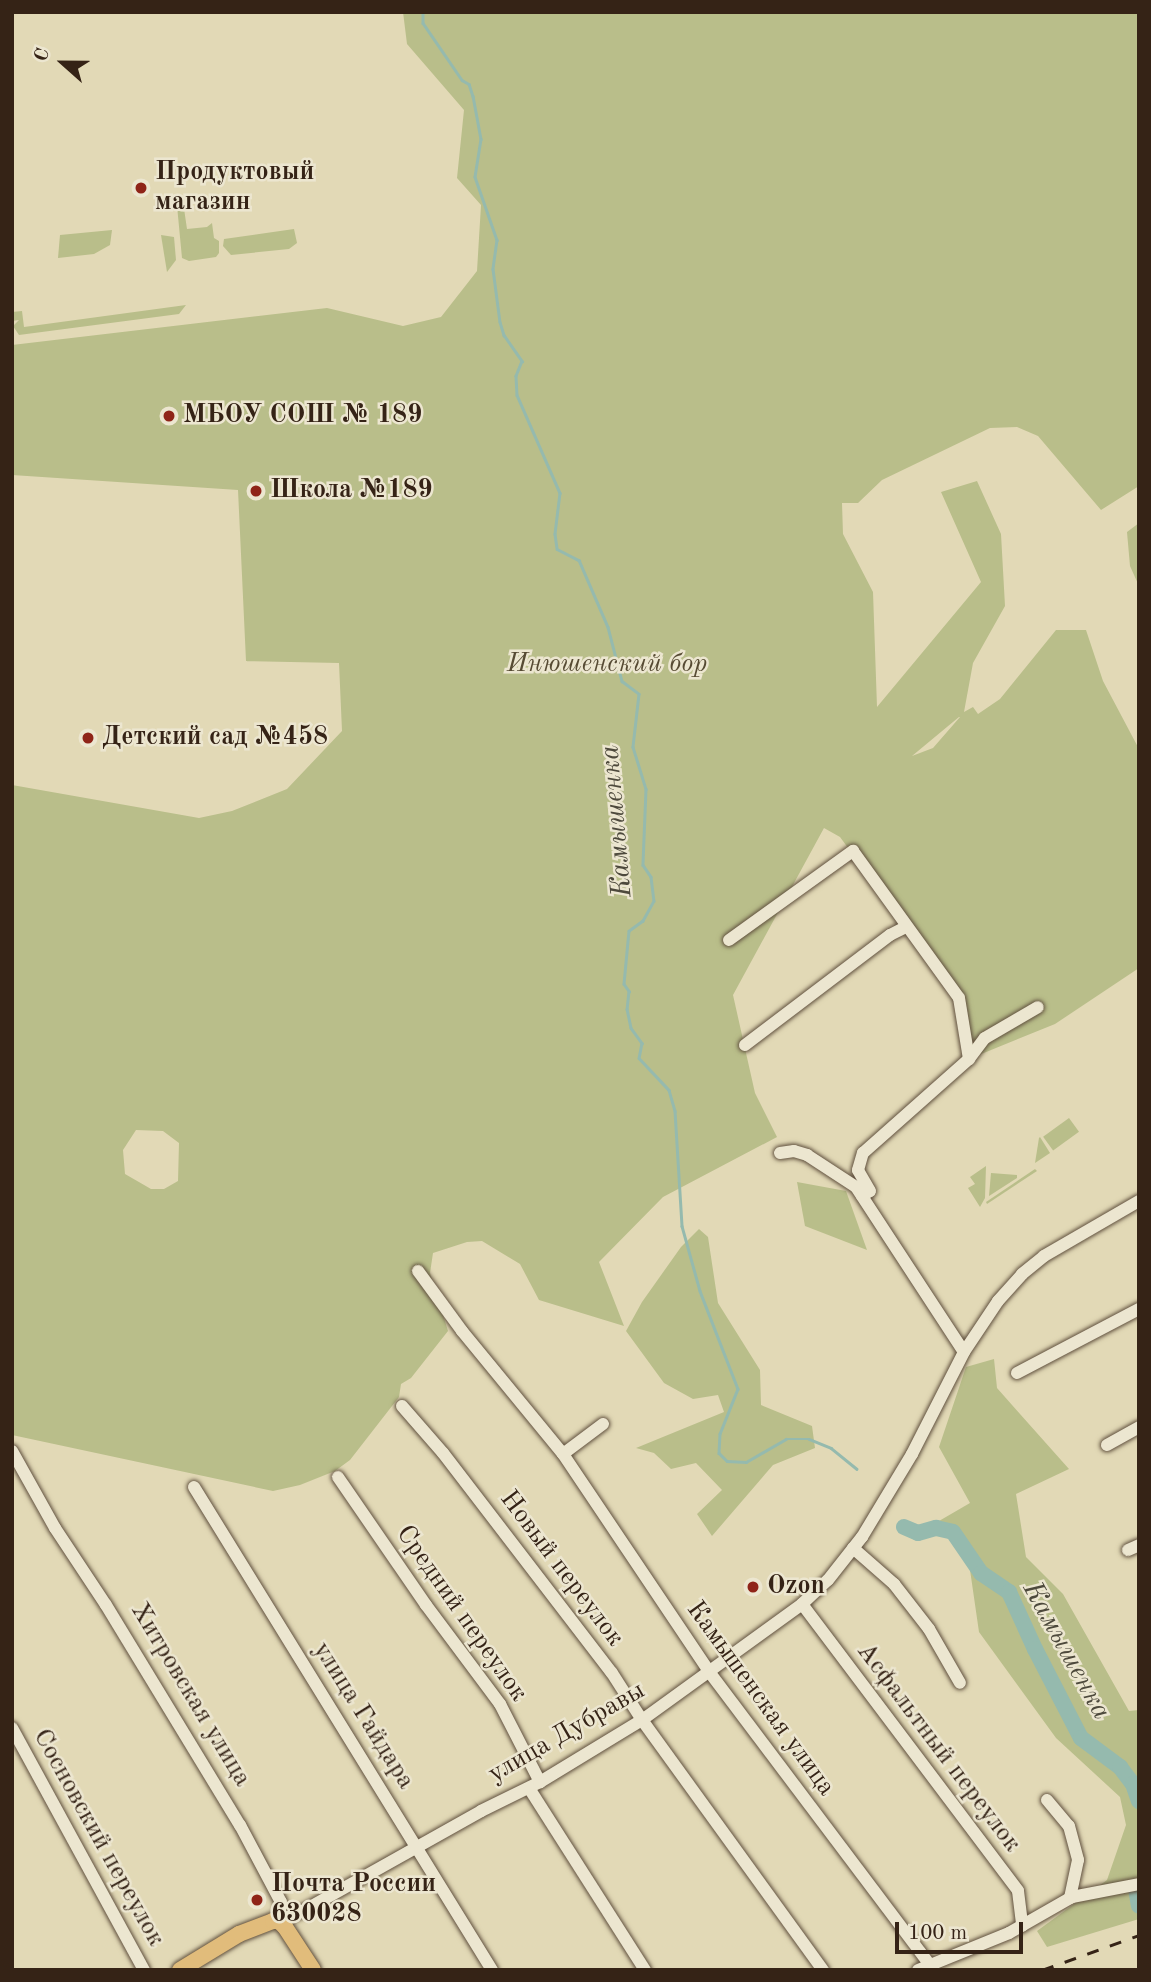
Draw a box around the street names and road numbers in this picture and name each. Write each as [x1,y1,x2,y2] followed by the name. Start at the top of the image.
[492,1485,630,1653] street label: Новый переулок
[389,1520,533,1708] street label: Средний переулок
[679,1596,841,1802] street label: Камышенская улица
[123,1597,257,1793] street label: Хитровская улица
[305,1637,421,1795] street label: улица Гайдара
[849,1637,1027,1859] street label: Асфальтный переулок
[483,1676,651,1790] street label: улица Дубравы
[25,1724,171,1952] street label: Сосновский переулок

